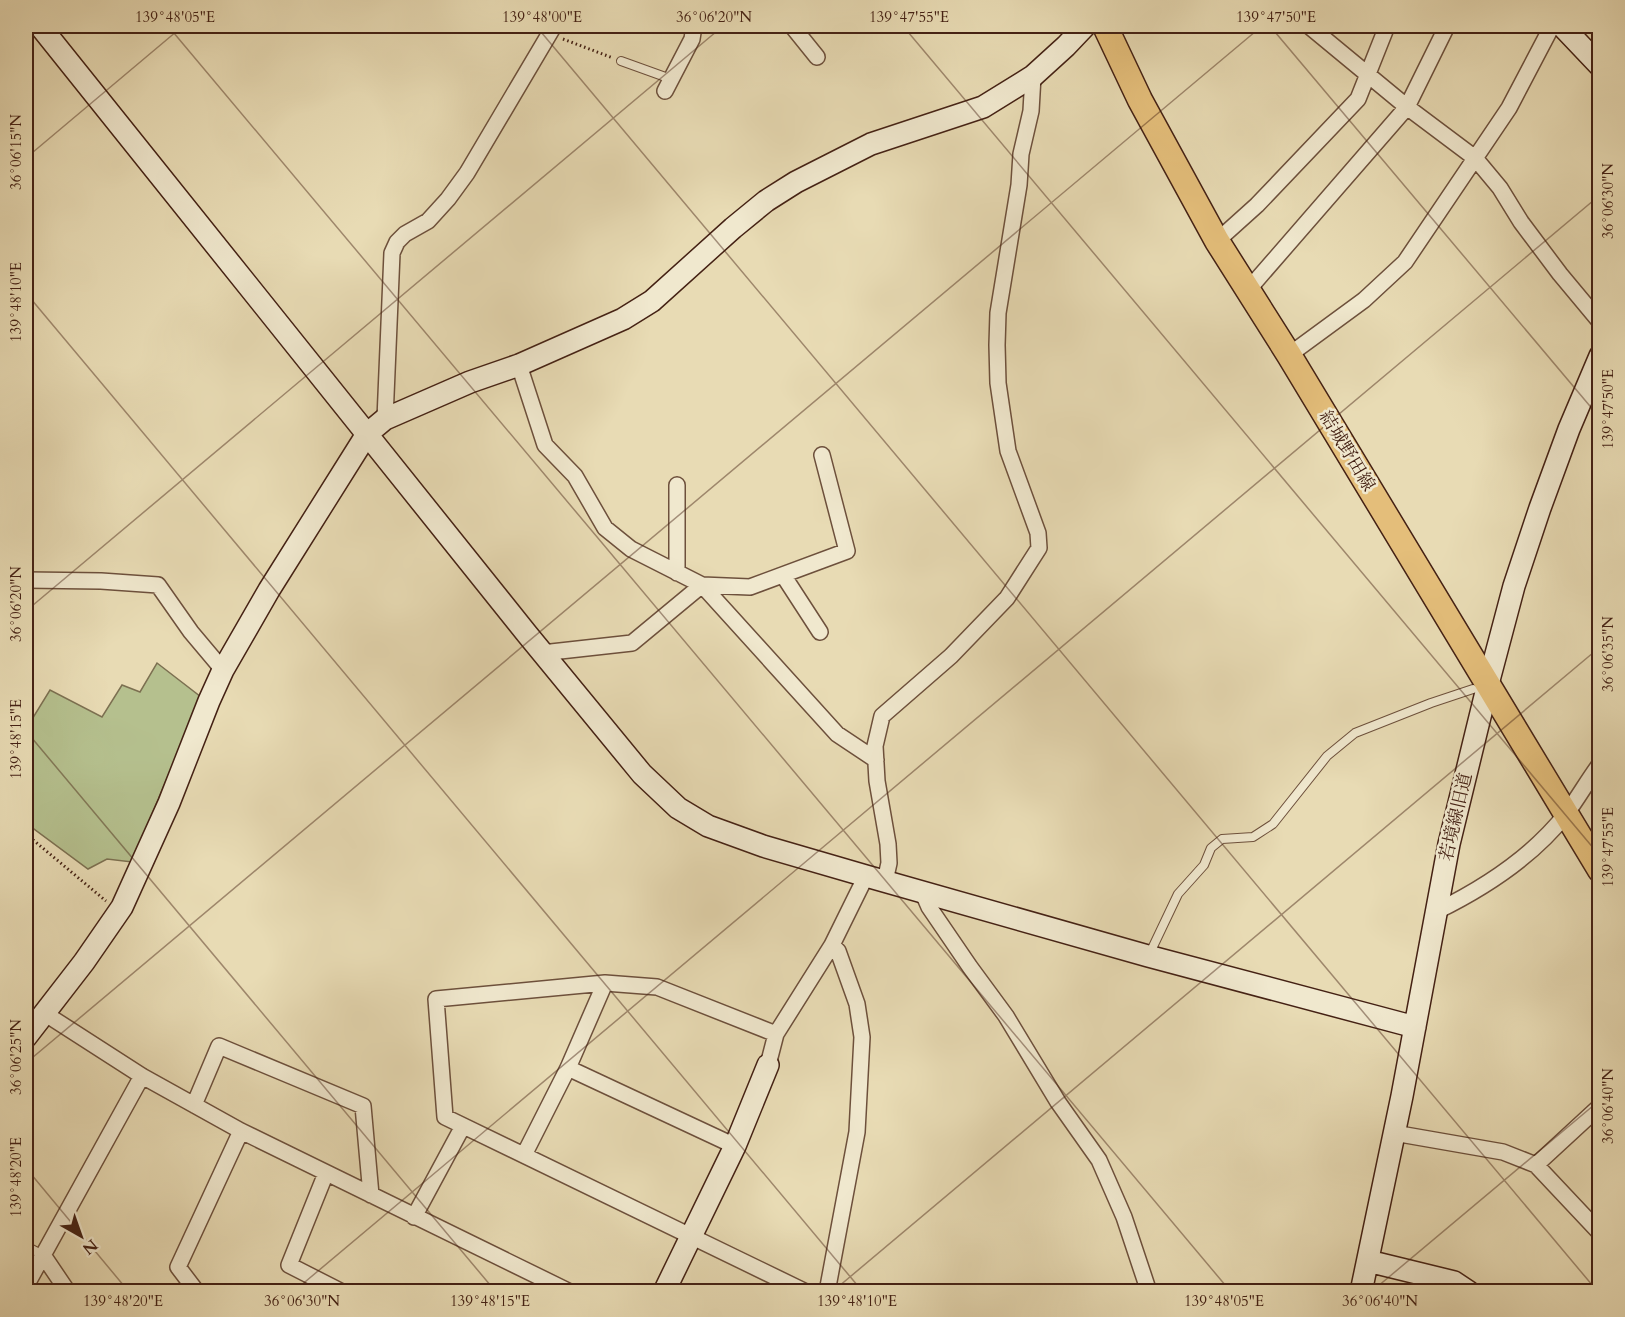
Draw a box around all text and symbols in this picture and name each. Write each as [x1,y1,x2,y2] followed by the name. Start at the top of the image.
[135,7,215,27] text: 139°48'05"E
[502,7,582,27] text: 139°48'00"E
[676,7,752,27] text: 36°06'20"N
[869,7,949,27] text: 139°47'55"E
[1236,7,1316,27] text: 139°47'50"E
[6,114,26,190] text: 36°06'15"N
[1598,163,1618,239] text: 36°06'30"N
[6,262,26,342] text: 139°48'10"E
[1598,369,1618,449] text: 139°47'50"E
[1313,406,1381,496] street label: 結城野田線
[6,566,26,642] text: 36°06'20"N
[1598,616,1618,692] text: 36°06'35"N
[6,699,26,779] text: 139°48'15"E
[1434,770,1478,864] street label: 若境線旧道
[1598,807,1618,887] text: 139°47'55"E
[6,1019,26,1095] text: 36°06'25"N
[1598,1068,1618,1144] text: 36°06'40"N
[6,1137,26,1217] text: 139°48'20"E
[51,1206,111,1266] north arrow
[78,1234,102,1260] text: N
[83,1291,163,1311] text: 139°48'20"E
[264,1291,340,1311] text: 36°06'30"N
[450,1291,530,1311] text: 139°48'15"E
[817,1291,897,1311] text: 139°48'10"E
[1184,1291,1264,1311] text: 139°48'05"E
[1342,1291,1418,1311] text: 36°06'40"N

